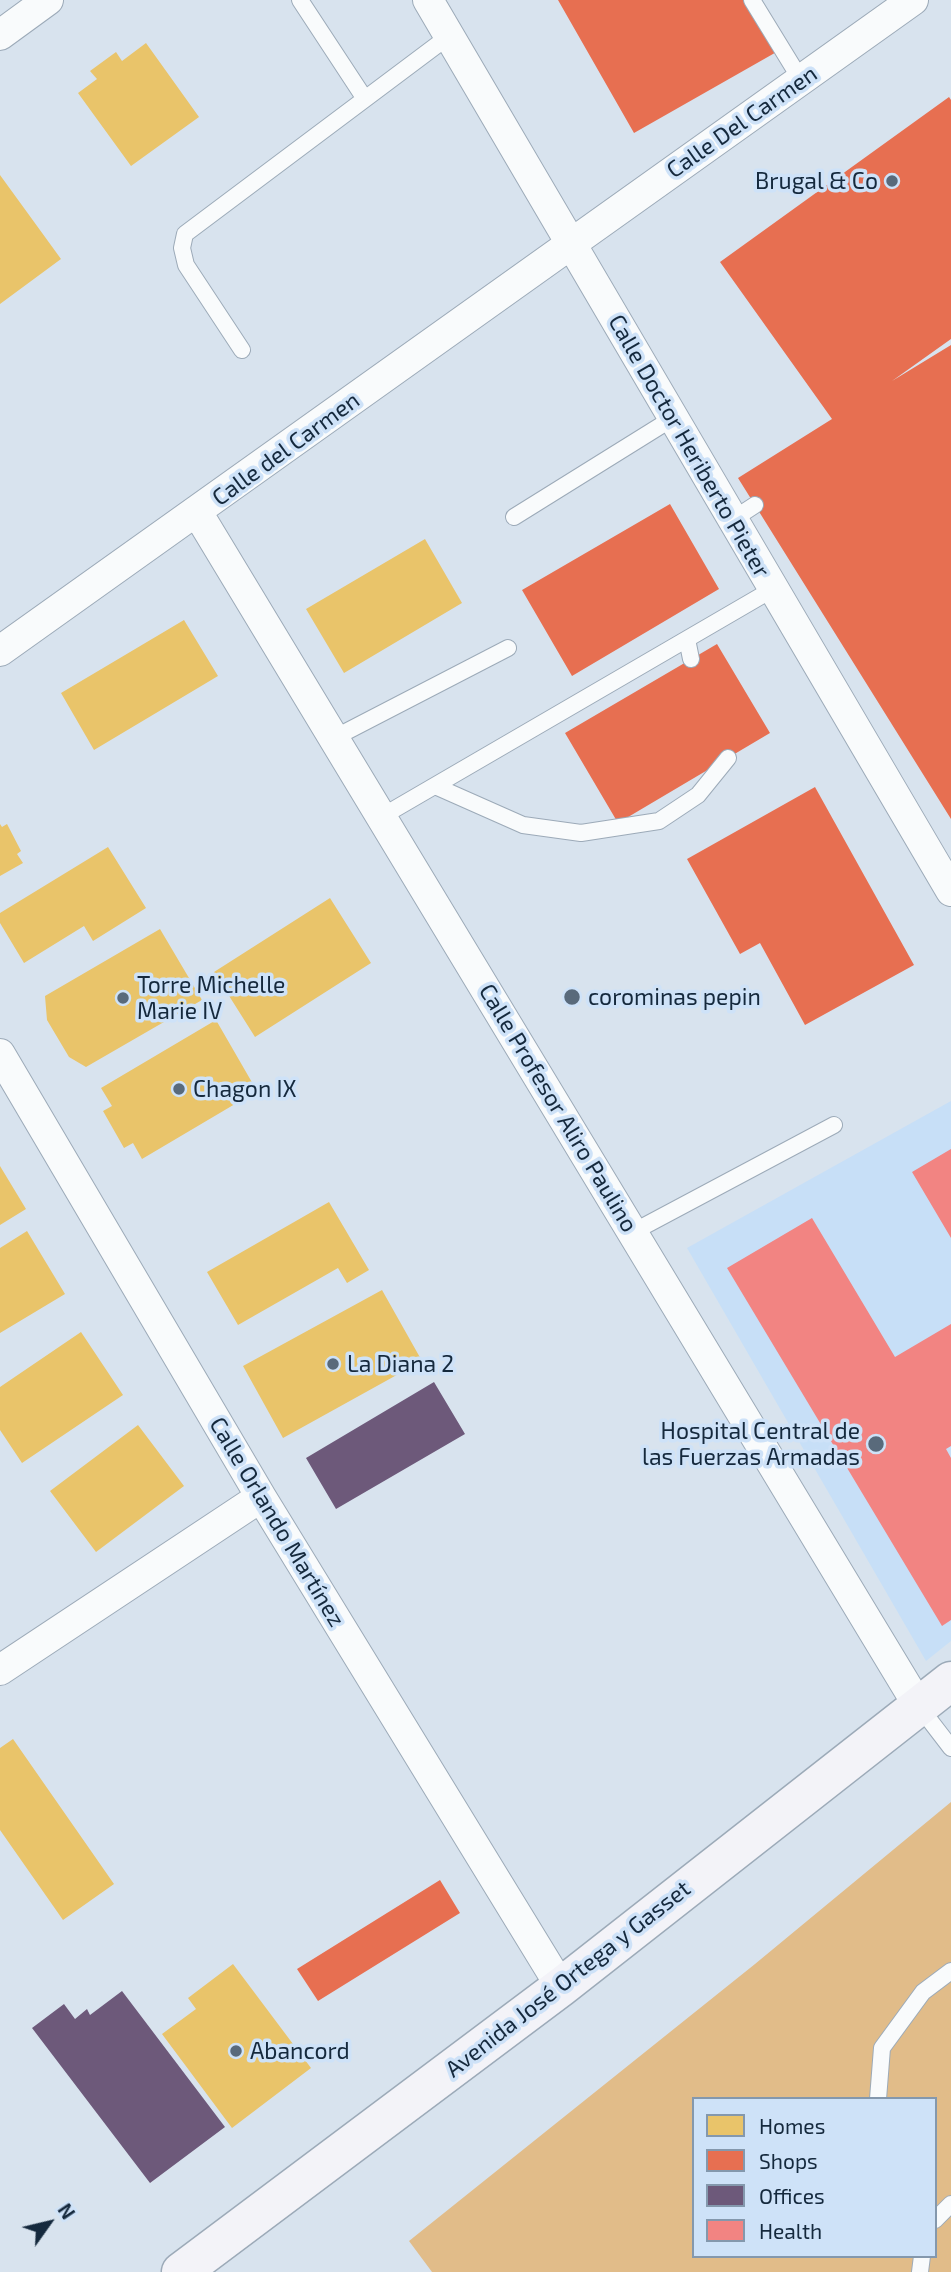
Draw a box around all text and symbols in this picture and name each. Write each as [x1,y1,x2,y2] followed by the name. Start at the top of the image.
[661,60,823,184] street label: Calle Del Carmen
[755,167,878,195] place label: Brugal & Co
[884,173,900,189] marker: Brugal & Co
[602,310,776,582] street label: Calle Doctor Heriberto Pieter
[207,386,365,512] street label: Calle del Carmen
[137,971,285,1025] place label: Torre Michelle Marie IV
[473,979,643,1237] street label: Calle Profesor Aliro Paulino
[588,983,761,1011] place label: corominas pepin
[562,987,582,1007] marker: corominas pepin
[115,990,131,1006] marker: Torre Michelle Marie IV
[193,1075,296,1103] place label: Chagon IX
[171,1081,187,1097] marker: Chagon IX
[347,1350,454,1378] place label: La Diana 2
[325,1356,341,1372] marker: La Diana 2
[203,1412,351,1632] street label: Calle Orlando Martínez
[642,1417,860,1471] place label: Hospital Central de las Fuerzas Armadas
[866,1434,886,1454] marker: Hospital Central de las Fuerzas Armadas
[440,1875,696,2083] street label: Avenida José Ortega y Gasset
[250,2037,350,2065] place label: Abancord
[228,2043,244,2059] marker: Abancord
[692,2097,937,2258] legend
[759,2113,825,2138] text: Homes
[759,2148,818,2173] text: Shops
[759,2183,825,2208] text: Offices
[14,2188,84,2258] north arrow
[53,2199,80,2223] text: N
[759,2218,822,2243] text: Health

